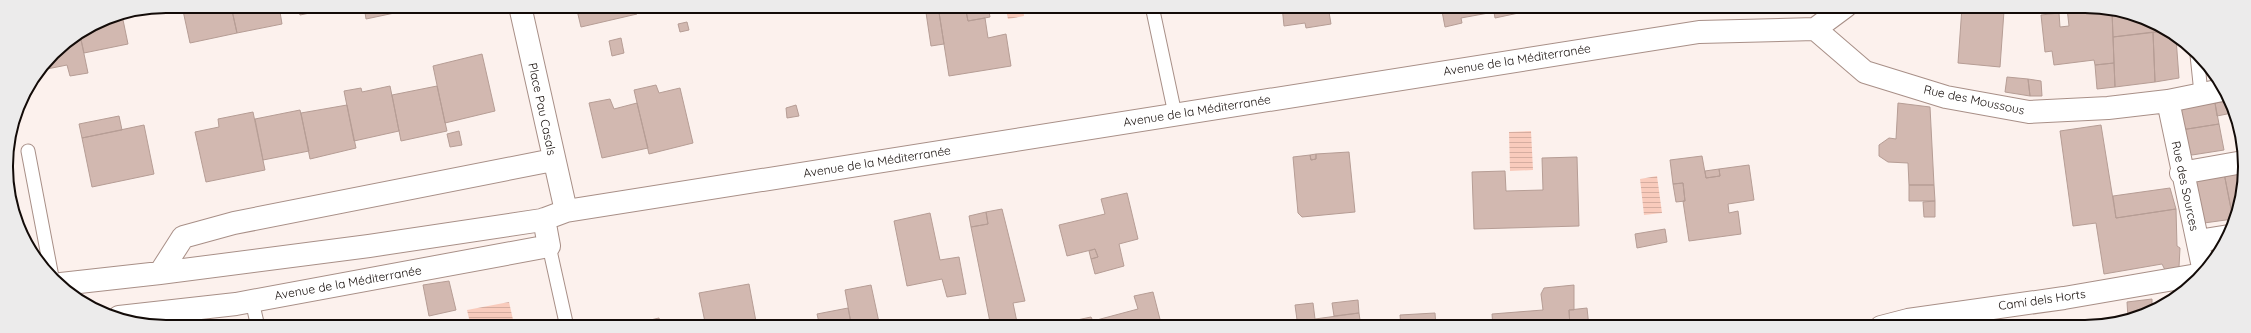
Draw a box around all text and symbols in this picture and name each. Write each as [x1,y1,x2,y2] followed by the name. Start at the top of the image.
[1442,40,1592,79] street label: Avenue de la Méditerranée
[525,61,560,157] street label: Place Pau Casals
[1922,81,2026,118] street label: Rue des Moussous
[1122,91,1272,130] street label: Avenue de la Méditerranée
[2169,140,2202,233] street label: Rue des Sources
[802,142,952,181] street label: Avenue de la Méditerranée
[273,262,423,303] street label: Avenue de la Méditerranée
[1997,286,2087,313] street label: Camí dels Horts

